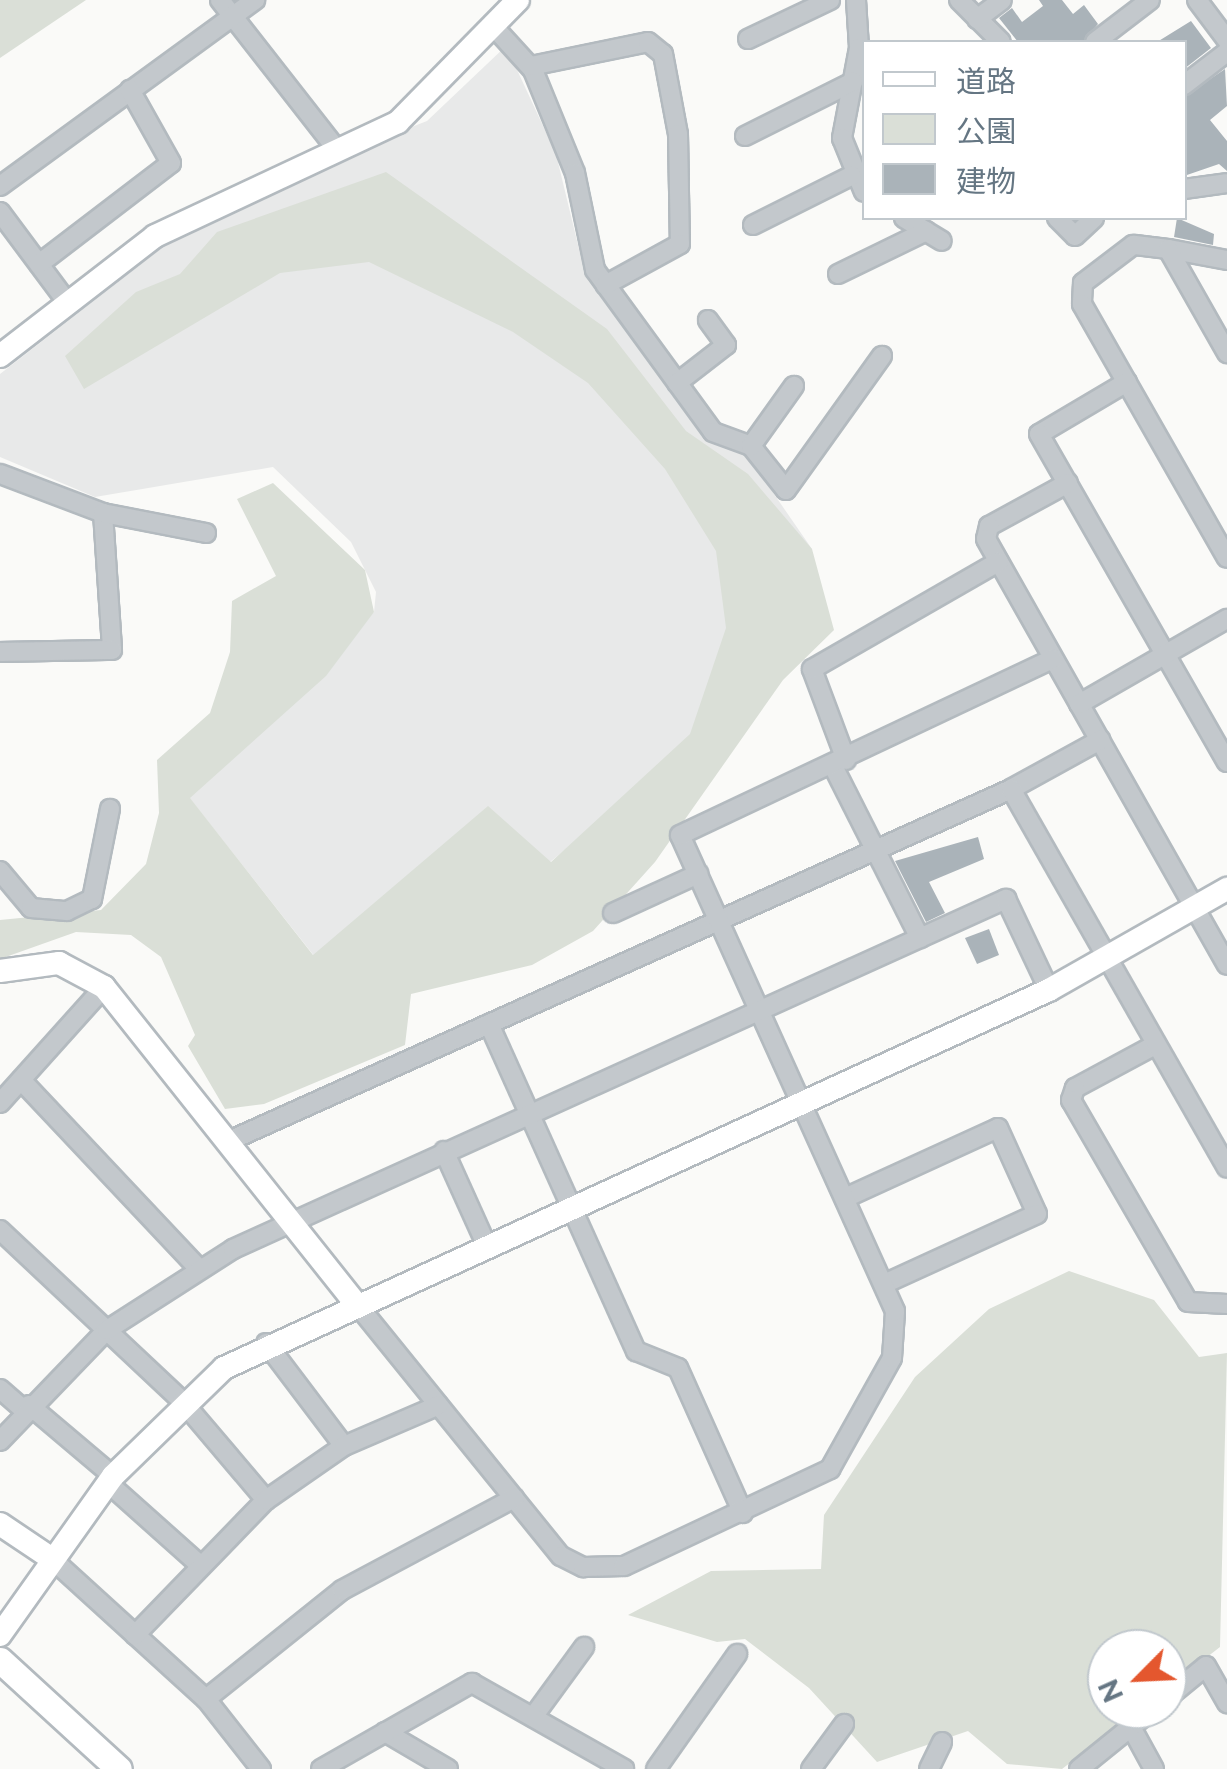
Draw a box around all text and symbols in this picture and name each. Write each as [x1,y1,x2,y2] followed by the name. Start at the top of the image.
[862,40,1187,220] legend
[956,64,1016,99] text: 道路
[956,114,1016,149] text: 公園
[956,164,1016,199] text: 建物
[1087,1629,1187,1729] north arrow
[1092,1674,1130,1707] text: N

